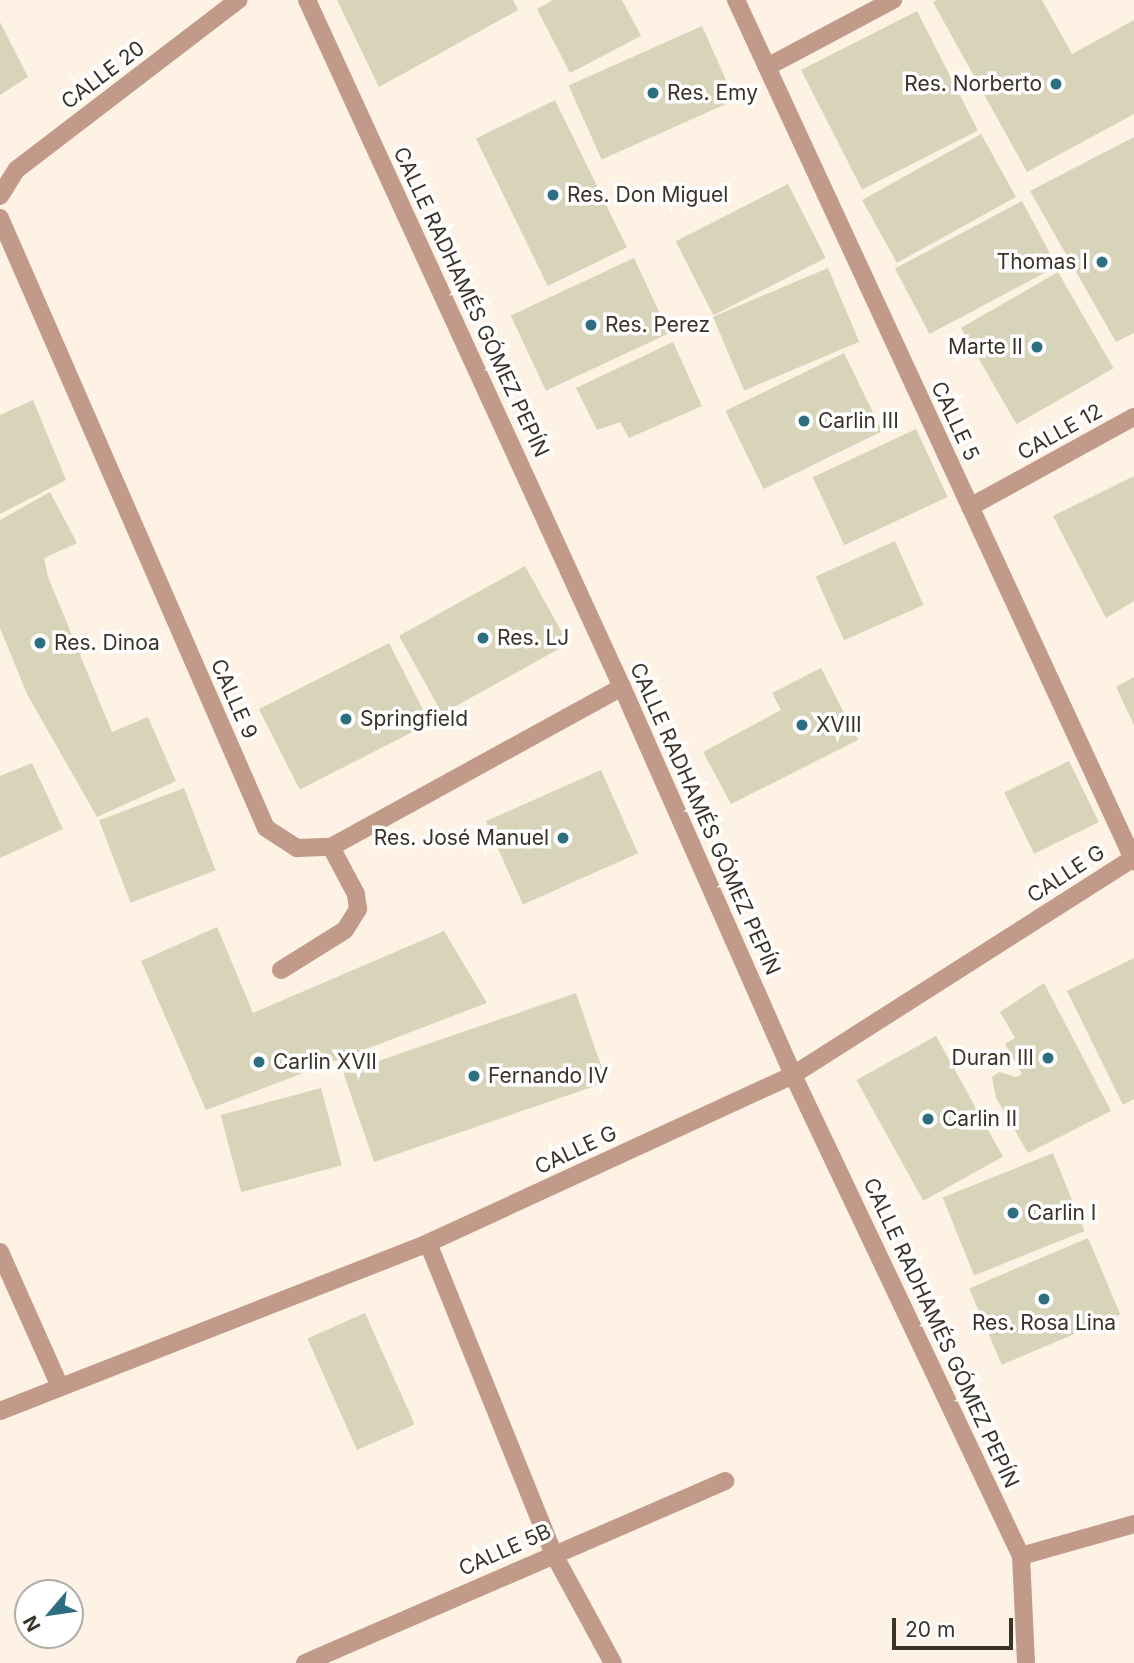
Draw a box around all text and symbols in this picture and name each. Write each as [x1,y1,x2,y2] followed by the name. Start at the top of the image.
[56,36,150,114] street label: CALLE 20
[904,71,1042,97] place label: Res. Norberto
[1048,76,1064,92] marker: Res. Norberto
[667,80,758,106] place label: Res. Emy
[645,85,661,101] marker: Res. Emy
[388,143,554,461] street label: CALLE RADHAMÉS GÓMEZ PEPÍN
[567,182,728,208] place label: Res. Don Miguel
[545,187,561,203] marker: Res. Don Miguel
[997,249,1088,275] place label: Thomas I
[1094,254,1110,270] marker: Thomas I
[605,312,710,338] place label: Res. Perez
[583,317,599,333] marker: Res. Perez
[948,334,1023,360] place label: Marte II
[1029,339,1045,355] marker: Marte II
[926,377,984,465] street label: CALLE 5
[1013,398,1107,466] street label: CALLE 12
[818,408,899,434] place label: Carlin III
[796,413,812,429] marker: Carlin III
[497,625,569,651] place label: Res. LJ
[54,630,160,656] place label: Res. Dinoa
[475,630,491,646] marker: Res. LJ
[32,635,48,651] marker: Res. Dinoa
[205,655,263,743] street label: CALLE 9
[624,659,786,979] street label: CALLE RADHAMÉS GÓMEZ PEPÍN
[360,706,468,732] place label: Springfield
[338,711,354,727] marker: Springfield
[816,712,862,738] place label: XVIII
[794,717,810,733] marker: XVIII
[374,825,549,851] place label: Res. José Manuel
[555,830,571,846] marker: Res. José Manuel
[1023,840,1109,908] street label: CALLE G
[951,1045,1034,1071] place label: Duran III
[273,1049,377,1075] place label: Carlin XVII
[1040,1050,1056,1066] marker: Duran III
[251,1054,267,1070] marker: Carlin XVII
[488,1063,608,1089] place label: Fernando IV
[466,1068,482,1084] marker: Fernando IV
[942,1106,1017,1132] place label: Carlin II
[920,1111,936,1127] marker: Carlin II
[531,1120,621,1180] street label: CALLE G
[858,1174,1024,1492] street label: CALLE RADHAMÉS GÓMEZ PEPÍN
[1027,1200,1096,1226] place label: Carlin I
[1005,1205,1021,1221] marker: Carlin I
[1036,1291,1052,1307] marker: Res. Rosa Lina
[972,1310,1116,1336] place label: Res. Rosa Lina
[455,1519,555,1581] street label: CALLE 5B
[14,1579,84,1649] north arrow
[896,1604,1017,1648] scale bar
[18,1612,46,1635] text: N
[905,1617,955,1642] text: 20 m

